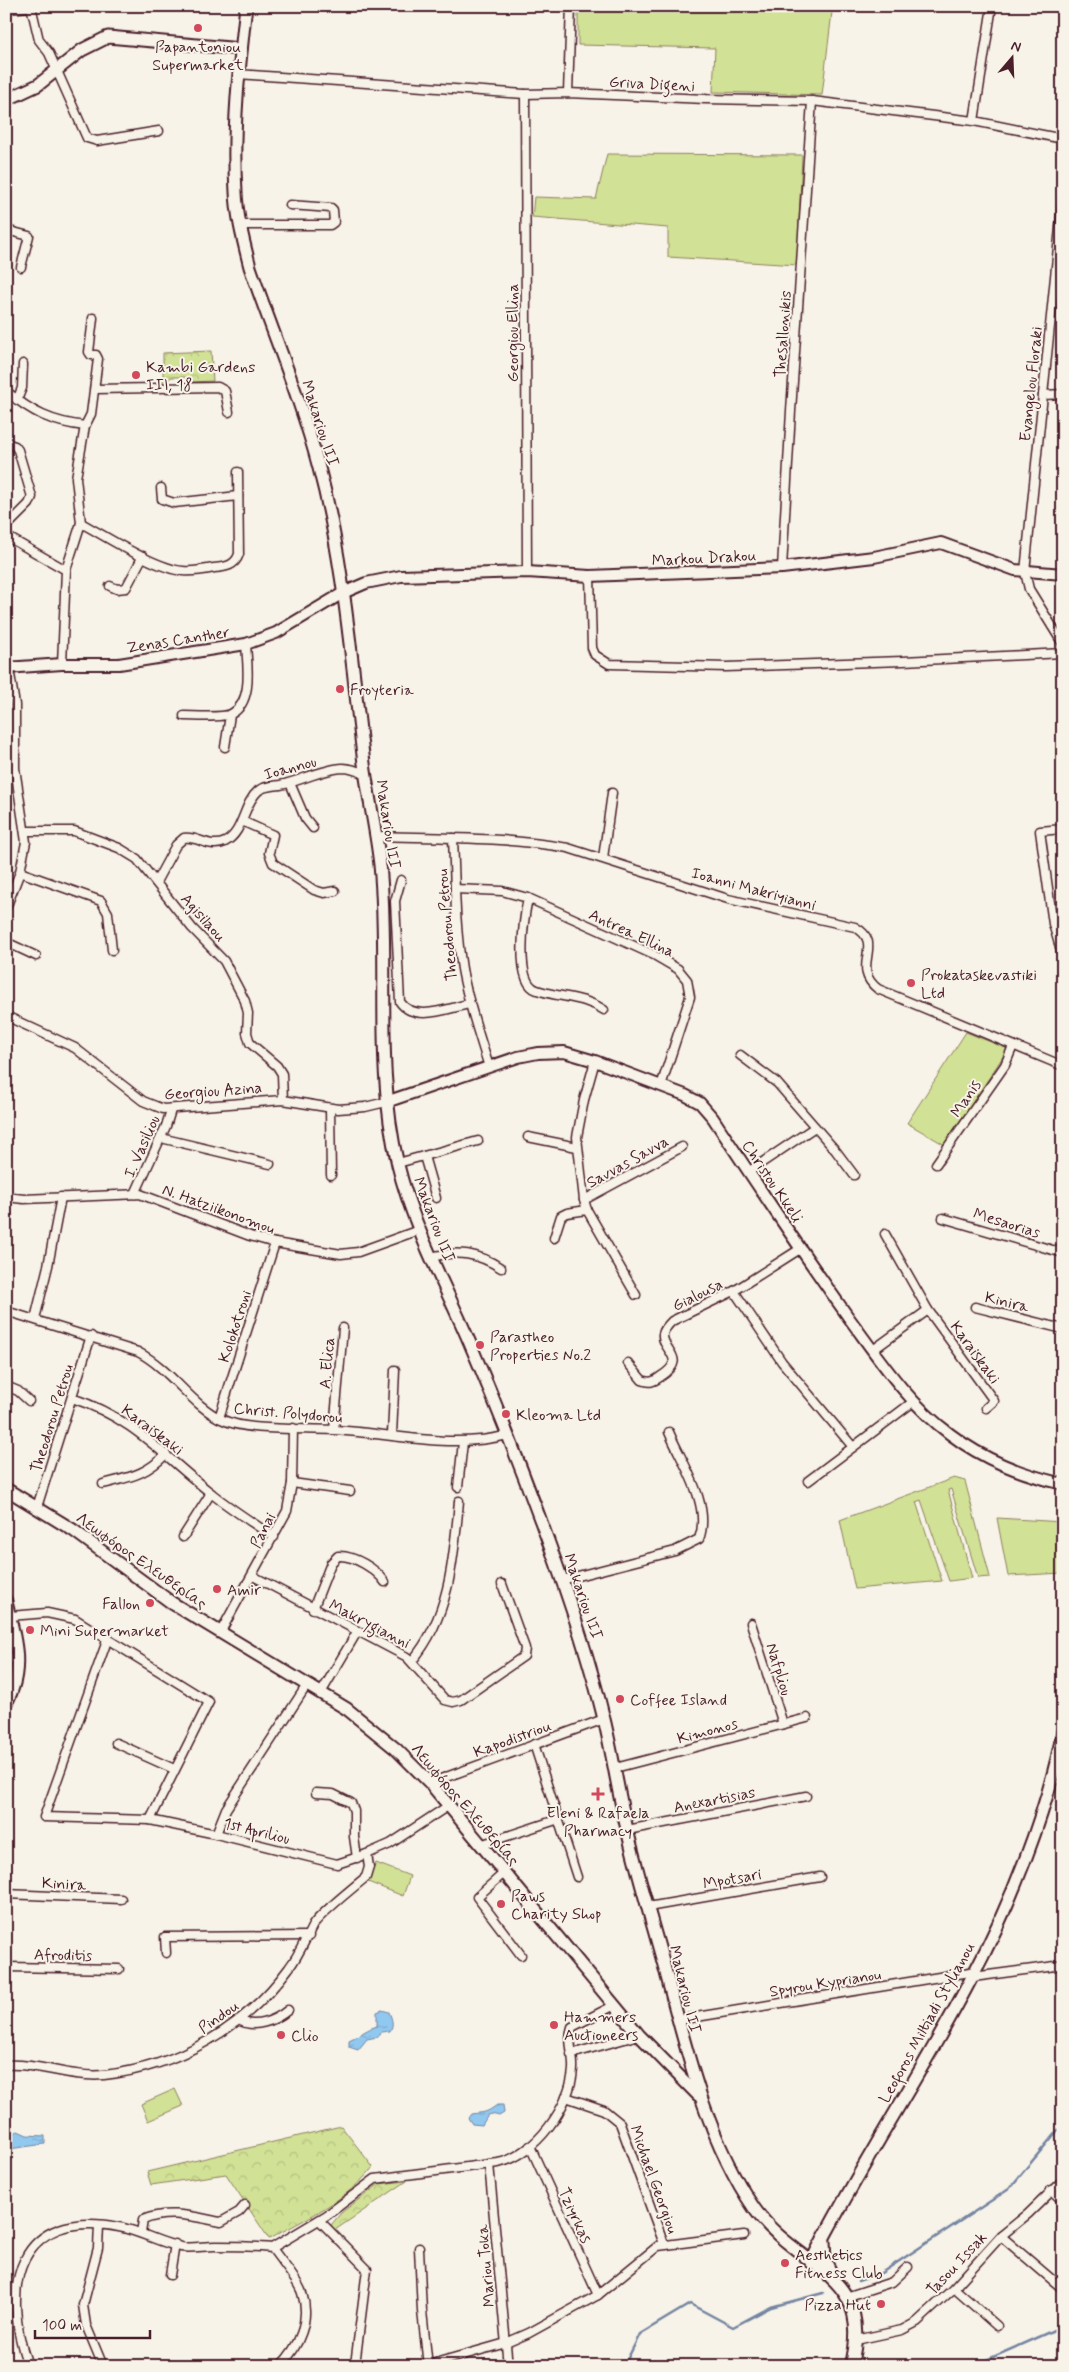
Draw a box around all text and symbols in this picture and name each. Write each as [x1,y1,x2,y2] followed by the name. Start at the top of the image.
[192,22,204,34] marker: Papantoniou Supermarket
[986,32,1036,82] north arrow
[152,37,244,76] place label: Papantoniou Supermarket
[1009,37,1023,57] text: N
[608,72,695,98] street label: Griva Digeni
[503,284,525,382] street label: Georgiou Ellina
[770,290,797,379] street label: Thesallonikis
[1015,326,1049,443] street label: Evangelou Floraki
[146,357,255,396] place label: Kambi Gardens III, 18
[130,369,142,381] marker: Kambi Gardens III, 18
[296,378,343,469] street label: Makariou III
[651,545,757,572] street label: Markou Drakou
[125,622,232,659] street label: Zenas Canther
[350,680,414,701] place label: Froyteria
[334,683,346,695] marker: Froyteria
[262,751,319,786] street label: Ioannou
[370,778,405,870] street label: Makariou III
[689,863,819,916] street label: Ioanni Makriyianni
[432,868,463,982] street label: Theodorou Petrou
[175,889,230,947] street label: Agisilaou
[585,904,678,962] street label: Antrea Ellina
[921,965,1037,1004] place label: Prokataskevastiki Ltd
[905,977,917,989] marker: Prokataskevastiki Ltd
[946,1076,986,1122] street label: Manis
[163,1078,263,1106] street label: Georgiou Azina
[119,1112,165,1181] street label: I. Vasiliou
[583,1131,673,1194] street label: Savvas Savva
[736,1136,807,1227] street label: Christou Kkeli
[408,1174,459,1265] street label: Makariou III
[159,1179,278,1240] street label: N. Hatziikonomou
[970,1203,1043,1244] street label: Mesaorias
[669,1274,727,1317] street label: Gialousa
[214,1287,257,1365] street label: Kolokotroni
[983,1287,1031,1318] street label: Kinira
[945,1317,1005,1388] street label: Karaiskaki
[490,1327,591,1366] place label: Parastheo Properties No.2
[315,1337,340,1390] street label: A. Elica
[474,1339,486,1351] marker: Parastheo Properties No.2
[26,1362,79,1475] street label: Theodorou Petrou
[233,1398,343,1429] street label: Christ. Polydorou
[117,1400,187,1460] street label: Karaiskaki
[516,1405,601,1426] place label: Kleoma Ltd
[500,1408,512,1420] marker: Kleoma Ltd
[71,1508,211,1614] street label: Λεωφόρος Ελευθερίας
[246,1509,281,1552] street label: Panai
[558,1551,607,1642] street label: Makariou III
[227,1580,261,1601] place label: Amir
[211,1583,223,1595] marker: Amir
[102,1594,140,1615] place label: Fallon
[324,1595,414,1655] street label: Makrygianni
[144,1597,156,1609] marker: Fallon
[40,1621,169,1642] place label: Mini Supermarket
[24,1624,36,1636] marker: Mini Supermarket
[761,1641,796,1698] street label: Nafpliou
[630,1690,727,1711] place label: Coffee Island
[614,1693,626,1705] marker: Coffee Island
[675,1713,740,1750] street label: Kimonos
[471,1716,554,1763] street label: Kapodistriou
[406,1739,524,1871] street label: Λεωφόρος Ελευθερίας
[672,1782,757,1819] street label: Anexartisias
[592,1788,604,1800] marker: Eleni & Rafaela Pharmacy
[547,1803,649,1842] place label: Eleni & Rafaela Pharmacy
[221,1813,292,1851] street label: 1st Apriliou
[701,1864,763,1895] street label: Mpotsari
[41,1873,87,1896] street label: Kinira
[511,1886,602,1925] place label: Paws Charity Shop
[495,1898,507,1910] marker: Paws Charity Shop
[874,1938,982,2108] street label: Leoforos Miltiadi Stylianou
[664,1943,706,2035] street label: Makariou III
[34,1944,92,1967] street label: Afroditis
[768,1964,883,2003] street label: Spyrou Kyprianou
[194,1996,244,2039] street label: Pindou
[564,2007,638,2046] place label: Hammers Auctioneers
[548,2019,560,2031] marker: Hammers Auctioneers
[291,2026,319,2047] place label: Clio
[275,2029,287,2041] marker: Clio
[624,2123,683,2236] street label: Michael Georgiou
[553,2184,596,2247] street label: Tziyrkas
[472,2223,501,2308] street label: Mariou Toka
[922,2228,992,2300] street label: Tasou Issak
[795,2245,883,2284] place label: Aesthetics Fitness Club
[779,2257,791,2269] marker: Aesthetics Fitness Club
[804,2295,871,2316] place label: Pizza Hut
[875,2298,887,2310] marker: Pizza Hut
[35,2307,150,2339] scale bar
[42,2316,82,2336] text: 100 m

